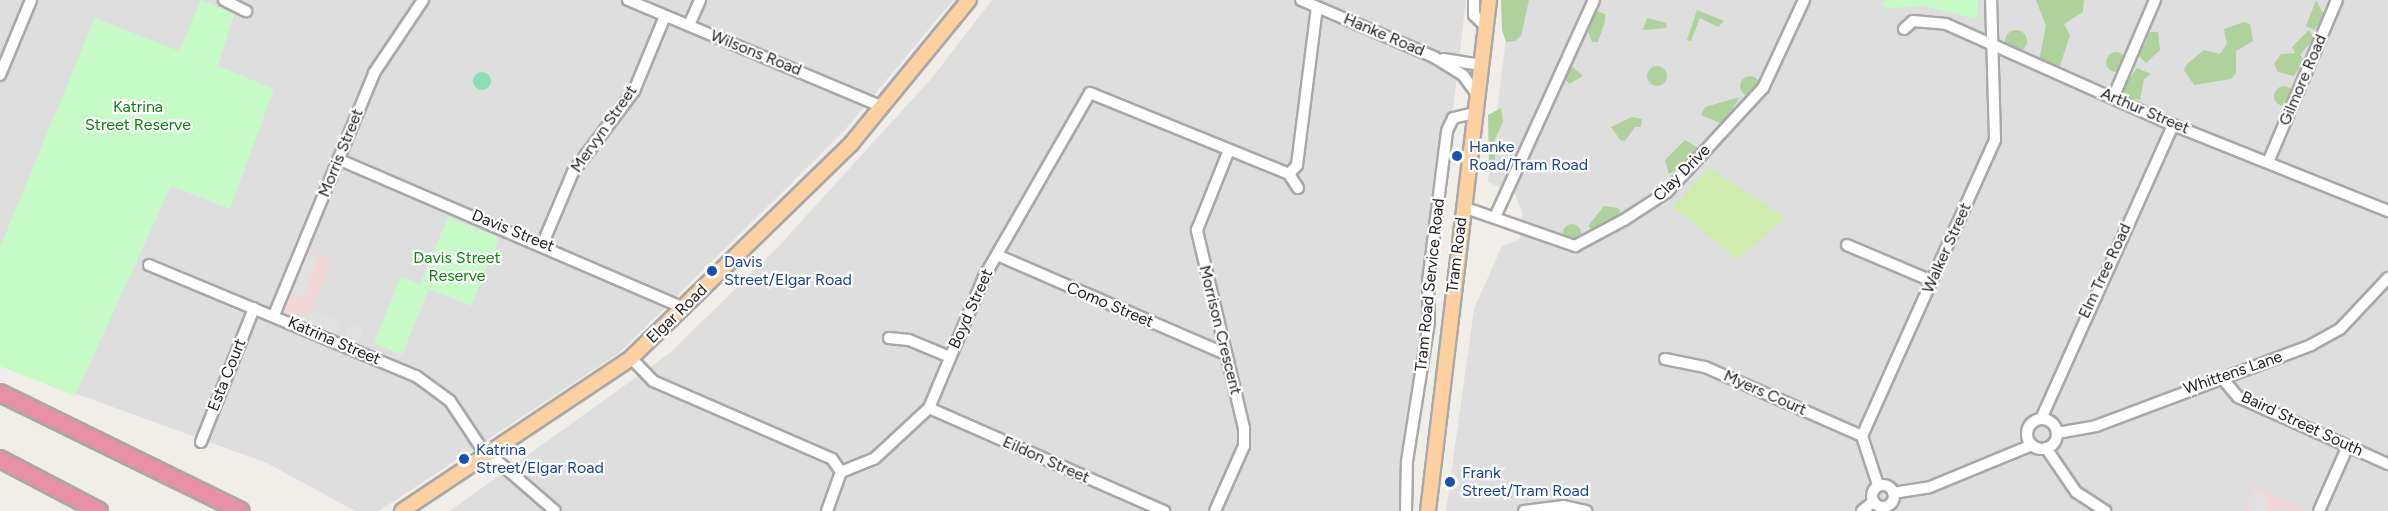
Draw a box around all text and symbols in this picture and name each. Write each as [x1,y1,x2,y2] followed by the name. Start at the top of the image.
[1341,9,1427,61] street label: Hanke Road
[708,26,804,80] street label: Wilsons Road
[2275,32,2331,128] street label: Gilmore Road
[567,82,641,176] street label: Mervyn Street
[2098,84,2192,138] street label: Arthur Street
[85,97,191,135] park label: Katrina Street Reserve
[315,106,367,200] street label: Morris Street
[1469,137,1588,175] place label: Hanke Road/Tram Road
[1650,141,1714,205] street label: Clay Drive
[1450,149,1464,163] marker: Hanke Road/Tram Road
[1411,197,1449,373] street label: Tram Road Service Road
[1919,200,1975,296] street label: Walker Street
[469,206,557,256] street label: Davis Street
[1443,216,1471,294] street label: Tram Road
[2075,221,2135,321] street label: Elm Tree Road
[413,248,501,286] park label: Davis Street Reserve
[724,252,852,290] place label: Davis Street/Elgar Road
[1195,263,1245,397] street label: Morrison Crescent
[705,264,719,278] marker: Davis Street/Elgar Road
[945,266,997,352] street label: Boyd Street
[1064,278,1156,332] street label: Como Street
[643,280,711,348] street label: Elgar Road
[285,313,383,369] street label: Katrina Street
[204,336,250,414] street label: Esta Court
[2181,347,2285,399] street label: Whittens Lane
[1721,366,1809,420] street label: Myers Court
[2238,387,2366,461] street label: Baird Street South
[1000,432,1092,488] street label: Eildon Street
[476,440,604,478] place label: Katrina Street/Elgar Road
[457,452,471,466] marker: Katrina Street/Elgar Road
[1462,463,1589,501] place label: Frank Street/Tram Road
[1443,475,1457,489] marker: Frank Street/Tram Road

